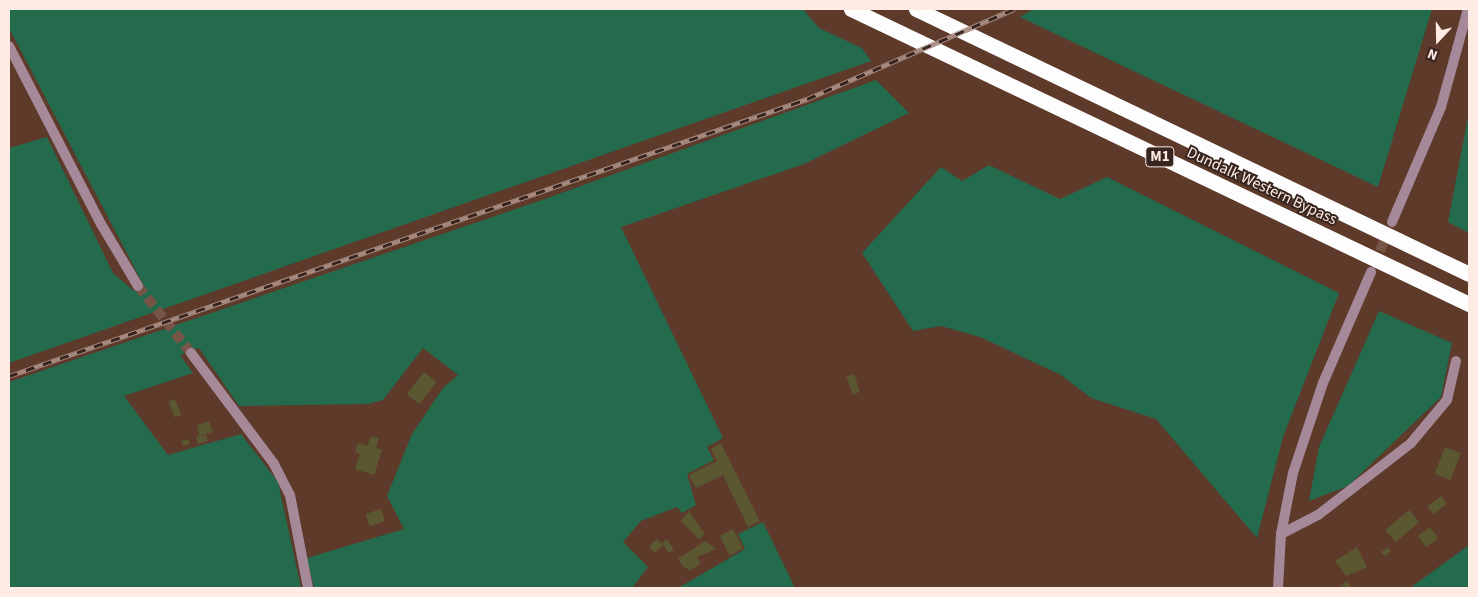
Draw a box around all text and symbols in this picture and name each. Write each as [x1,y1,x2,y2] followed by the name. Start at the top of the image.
[1413,15,1463,65] north arrow
[1425,43,1441,65] text: N
[1184,143,1340,229] street label: Dundalk Western Bypass
[1145,144,1175,170] road number: M1

